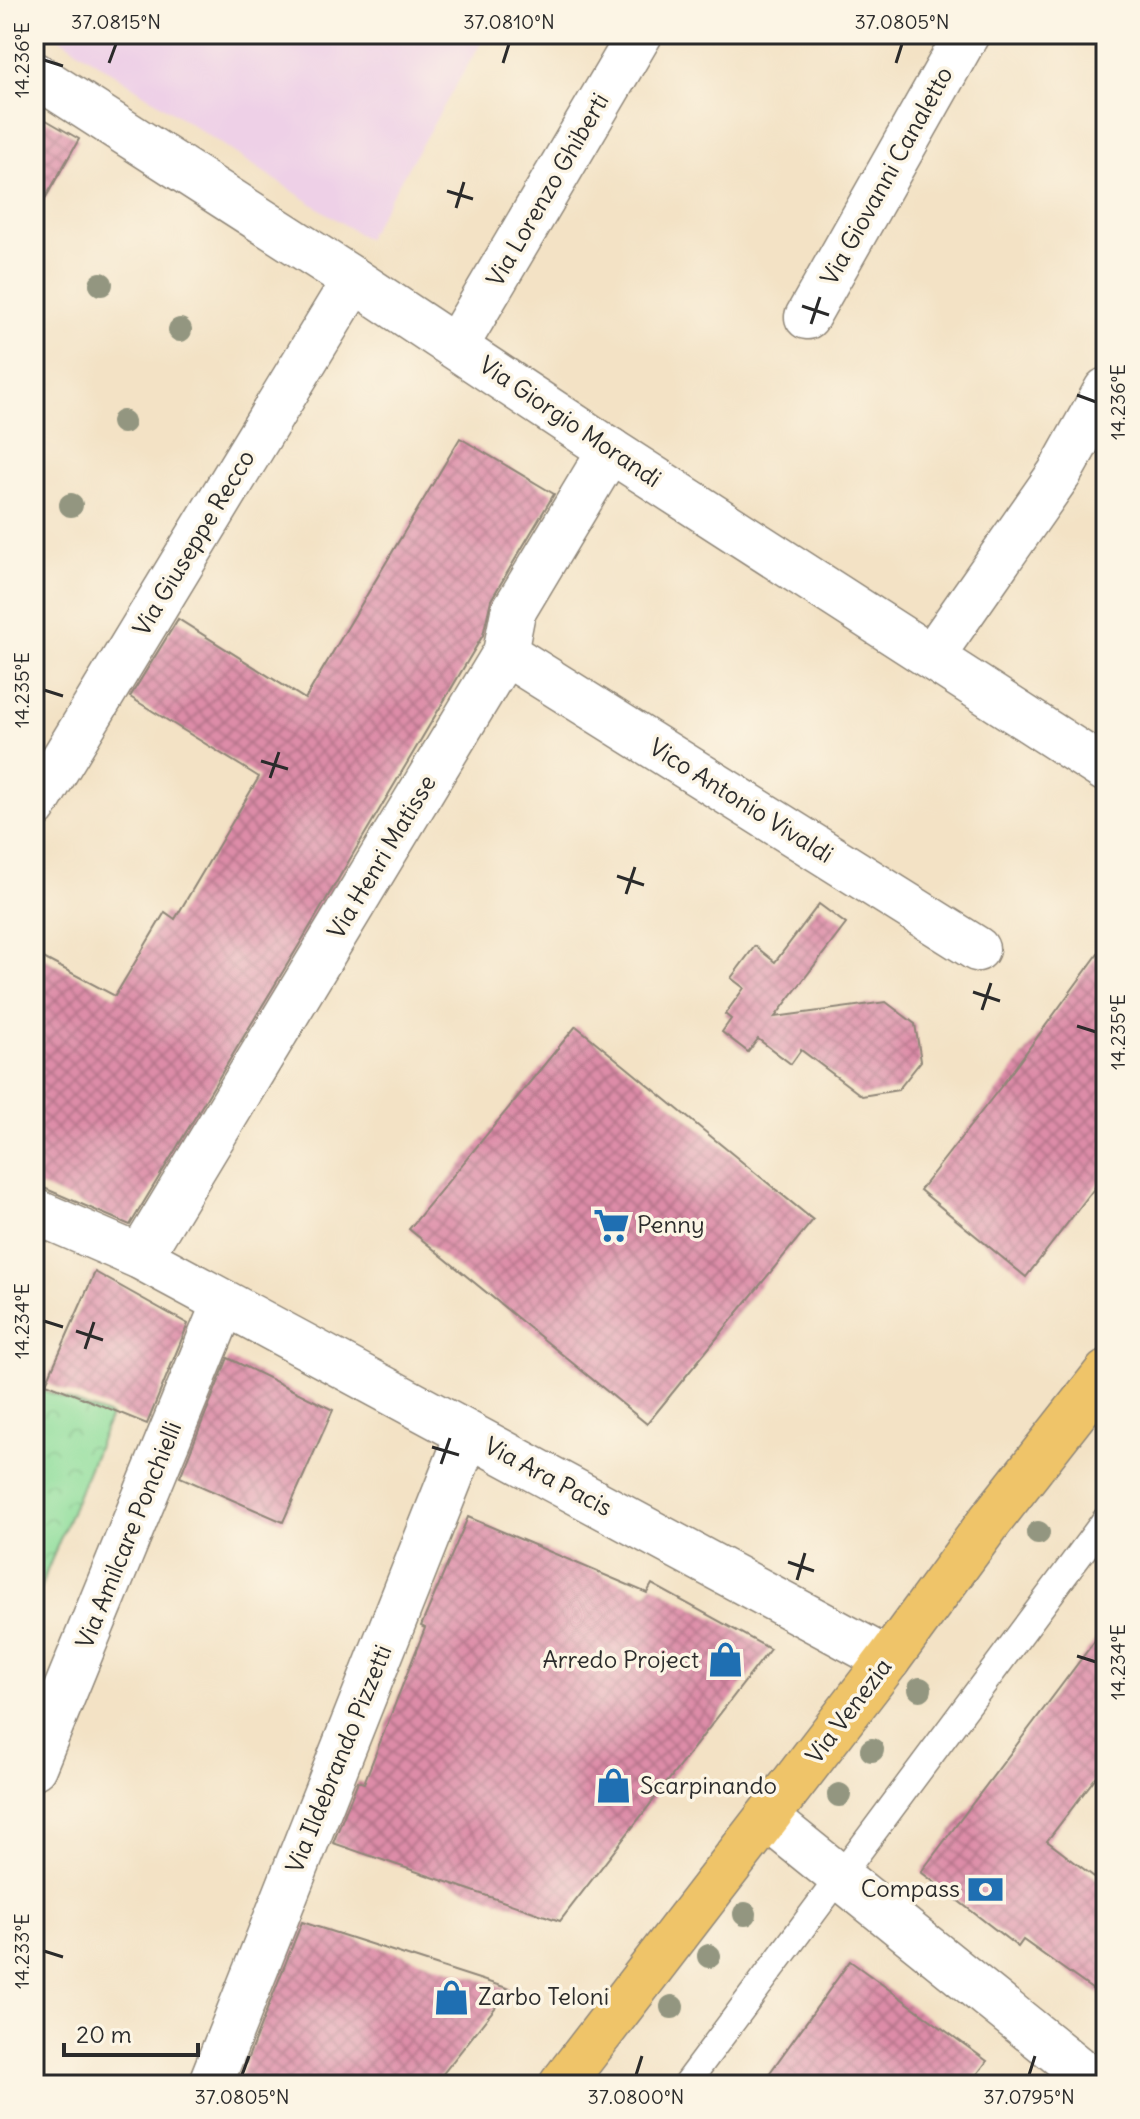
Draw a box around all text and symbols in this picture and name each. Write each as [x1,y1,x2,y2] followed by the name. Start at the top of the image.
[71,9,161,34] text: 37.0815°N
[463,9,555,34] text: 37.0810°N
[854,9,950,34] text: 37.0805°N
[9,22,34,98] text: 14.236°E
[814,61,959,290] street label: Via Giovanni Canaletto
[480,87,615,292] street label: Via Lorenzo Ghiberti
[474,349,667,493] street label: Via Giorgio Morandi
[1105,364,1130,440] text: 14.236°E
[126,444,260,641] street label: Via Giuseppe Recco
[9,652,34,728] text: 14.235°E
[644,731,839,869] street label: Vico Antonio Vivaldi
[320,769,442,944] street label: Via Henri Matisse
[1105,994,1130,1070] text: 14.235°E
[592,1206,630,1244] supermarket icon: Penny
[637,1209,705,1239] place label: Penny
[9,1283,34,1359] text: 14.234°E
[69,1417,187,1653] street label: Via Amilcare Ponchielli
[480,1430,617,1522] street label: Via Ara Pacis
[1105,1624,1130,1700] text: 14.234°E
[279,1640,398,1877] street label: Via Ildebrando Pizzetti
[706,1641,744,1679] shop icon: Arredo Project
[542,1644,699,1674] place label: Arredo Project
[799,1652,898,1769] street label: Via Venezia
[595,1767,633,1805] shop icon: Scarpinando
[640,1770,777,1800] place label: Scarpinando
[967,1870,1005,1908] bank icon: Compass
[861,1873,960,1903] place label: Compass
[9,1913,34,1989] text: 14.233°E
[433,1978,471,2016] shop icon: Zarbo Teloni
[478,1981,609,2011] place label: Zarbo Teloni
[64,2007,198,2057] scale bar
[76,2019,132,2049] text: 20 m
[194,2084,290,2109] text: 37.0805°N
[588,2084,684,2109] text: 37.0800°N
[983,2084,1075,2109] text: 37.0795°N

